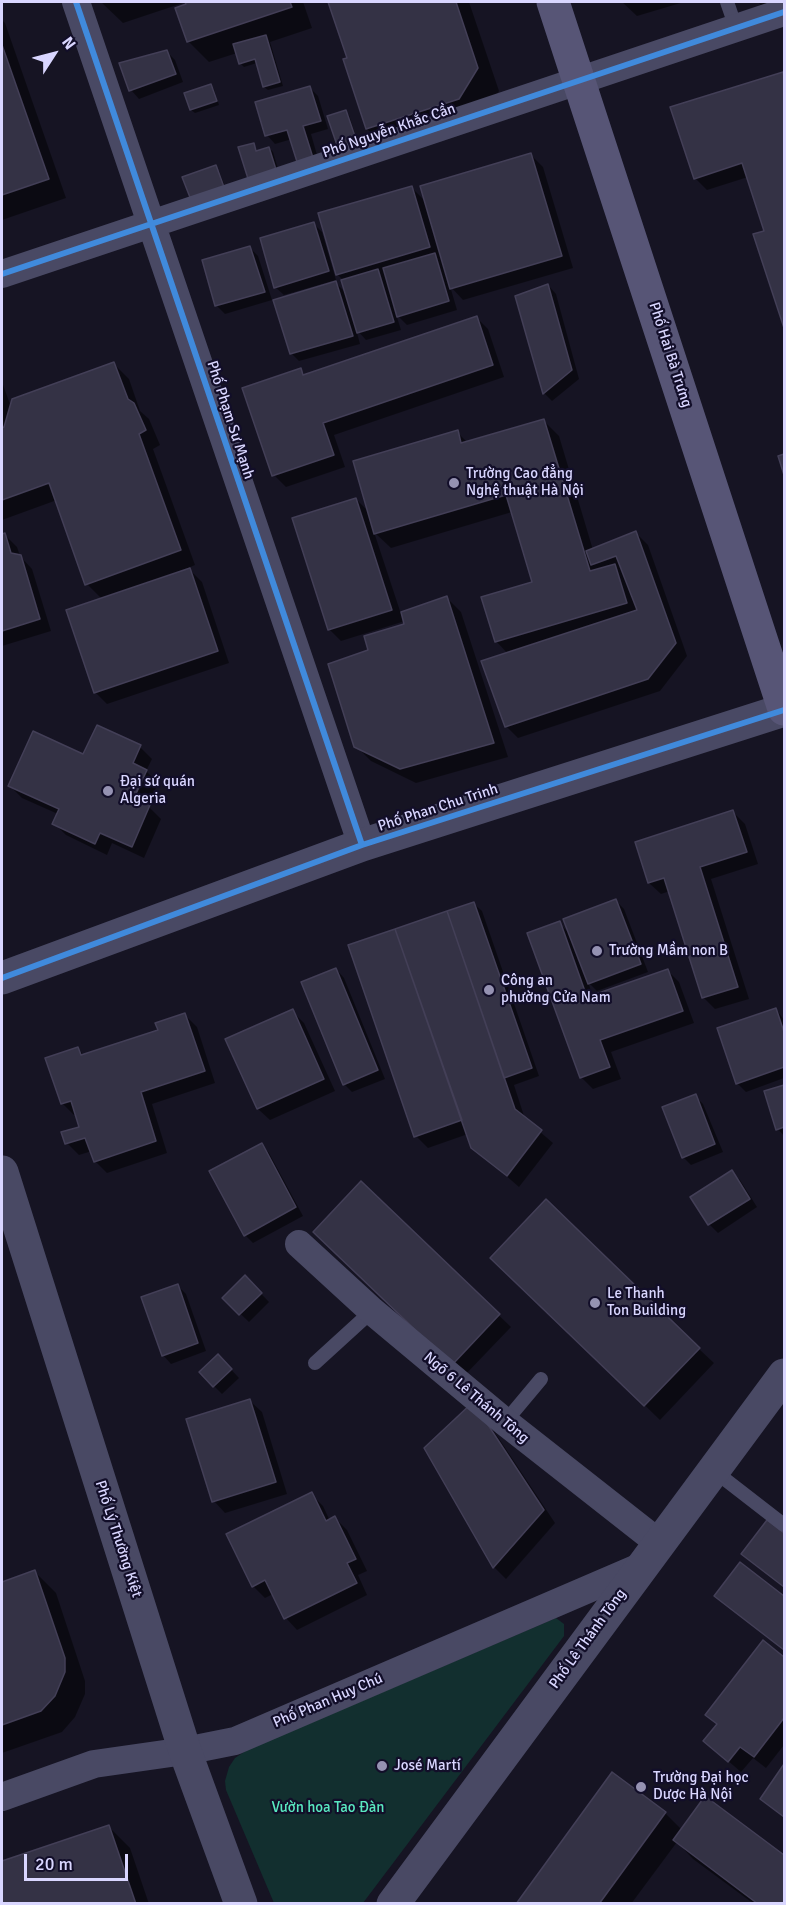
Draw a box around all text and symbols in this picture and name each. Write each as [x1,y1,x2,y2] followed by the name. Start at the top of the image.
[24,24,84,84] north arrow
[57,33,80,54] text: N
[320,100,458,162] street label: Phố Nguyễn Khắc Cần
[645,300,695,410] street label: Phố Hai Bà Trưng
[202,359,258,481] street label: Phố Phạm Sư Mạnh
[466,465,584,500] place label: Trường Cao đẳng Nghệ thuật Hà Nội
[447,476,461,490] marker: Trường Cao đẳng Nghệ thuật Hà Nội
[120,773,195,808] place label: Đại sứ quán Algeria
[376,780,500,836] street label: Phố Phan Chu Trinh
[101,784,115,798] marker: Đại sứ quán Algeria
[609,942,728,960] place label: Trường Mầm non B
[590,944,604,958] marker: Trường Mầm non B
[501,972,611,1007] place label: Công an phường Cửa Nam
[482,983,496,997] marker: Công an phường Cửa Nam
[607,1285,686,1320] place label: Le Thanh Ton Building
[588,1296,602,1310] marker: Le Thanh Ton Building
[420,1349,532,1447] street label: Ngõ 6 Lê Thánh Tông
[91,1478,145,1600] street label: Phố Lý Thường Kiệt
[546,1585,630,1693] street label: Phố Lê Thánh Tông
[270,1670,386,1732] street label: Phố Phan Huy Chú
[394,1757,461,1775] place label: José Martí
[375,1759,389,1773] marker: José Martí
[653,1769,749,1804] place label: Trường Đại học Dược Hà Nội
[634,1780,648,1794] marker: Trường Đại học Dược Hà Nội
[271,1799,385,1817] park label: Vườn hoa Tao Đàn
[27,1842,130,1880] scale bar
[35,1853,73,1875] text: 20 m

